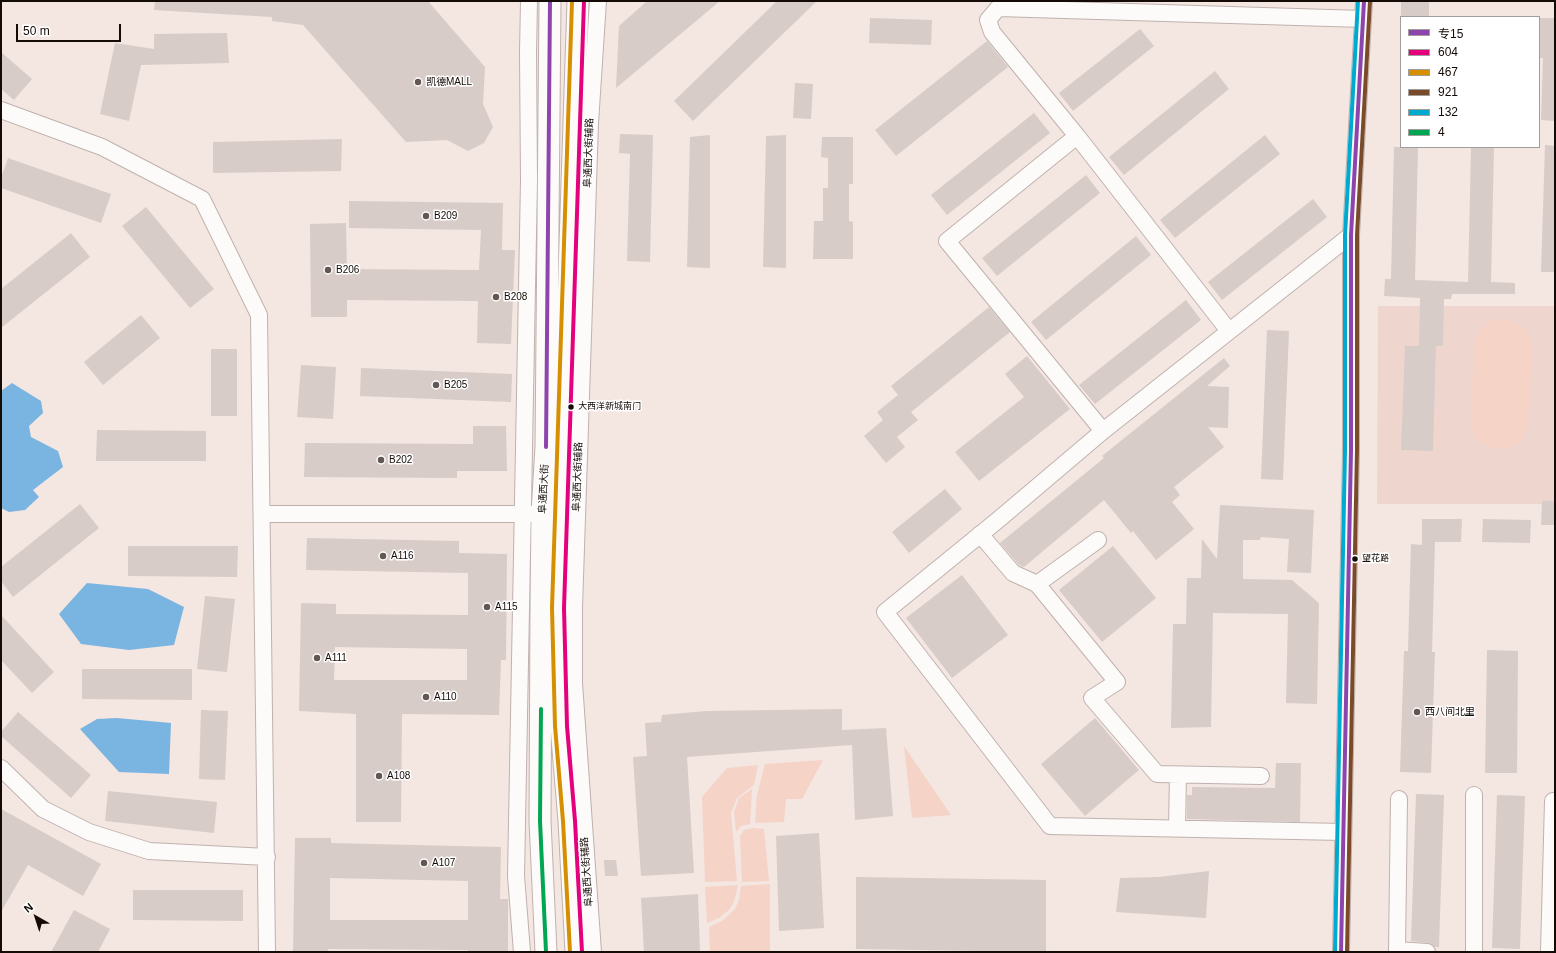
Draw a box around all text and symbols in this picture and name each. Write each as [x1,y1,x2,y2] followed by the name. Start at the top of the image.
[18,16,123,42] scale bar
[1400,16,1540,148] legend
[23,24,50,38] text: 50 m
[1438,27,1463,41] text: 专15
[1438,45,1458,59] text: 604
[1438,65,1458,79] text: 467
[426,76,472,88] place label: 凯德MALL
[413,77,423,87] marker: 凯德MALL
[1438,85,1458,99] text: 921
[1438,105,1458,119] text: 132
[582,118,596,188] street label: 阜通西大街辅路
[1438,125,1445,139] text: 4
[434,210,457,222] place label: B209
[421,211,431,221] marker: B209
[336,264,359,276] place label: B206
[323,265,333,275] marker: B206
[504,291,527,303] place label: B208
[491,292,501,302] marker: B208
[444,379,467,391] place label: B205
[431,380,441,390] marker: B205
[566,402,576,412] marker: 大西洋新城南门
[578,402,641,412] place label: 大西洋新城南门
[571,442,585,512] street label: 阜通西大街辅路
[389,454,412,466] place label: B202
[376,455,386,465] marker: B202
[537,464,551,514] street label: 阜通西大街
[391,550,414,562] place label: A116
[378,551,388,561] marker: A116
[1350,554,1360,564] marker: 望花路
[1362,554,1389,564] place label: 望花路
[495,601,518,613] place label: A115
[482,602,492,612] marker: A115
[325,652,347,664] place label: A111
[312,653,322,663] marker: A111
[434,691,457,703] place label: A110
[421,692,431,702] marker: A110
[1425,706,1475,718] place label: 西八间北里
[1412,707,1422,717] marker: 西八间北里
[387,770,410,782] place label: A108
[374,771,384,781] marker: A108
[579,837,595,907] street label: 阜通西大街辅路
[432,857,455,869] place label: A107
[419,858,429,868] marker: A107
[16,897,56,937] north arrow
[22,901,35,915] text: N

